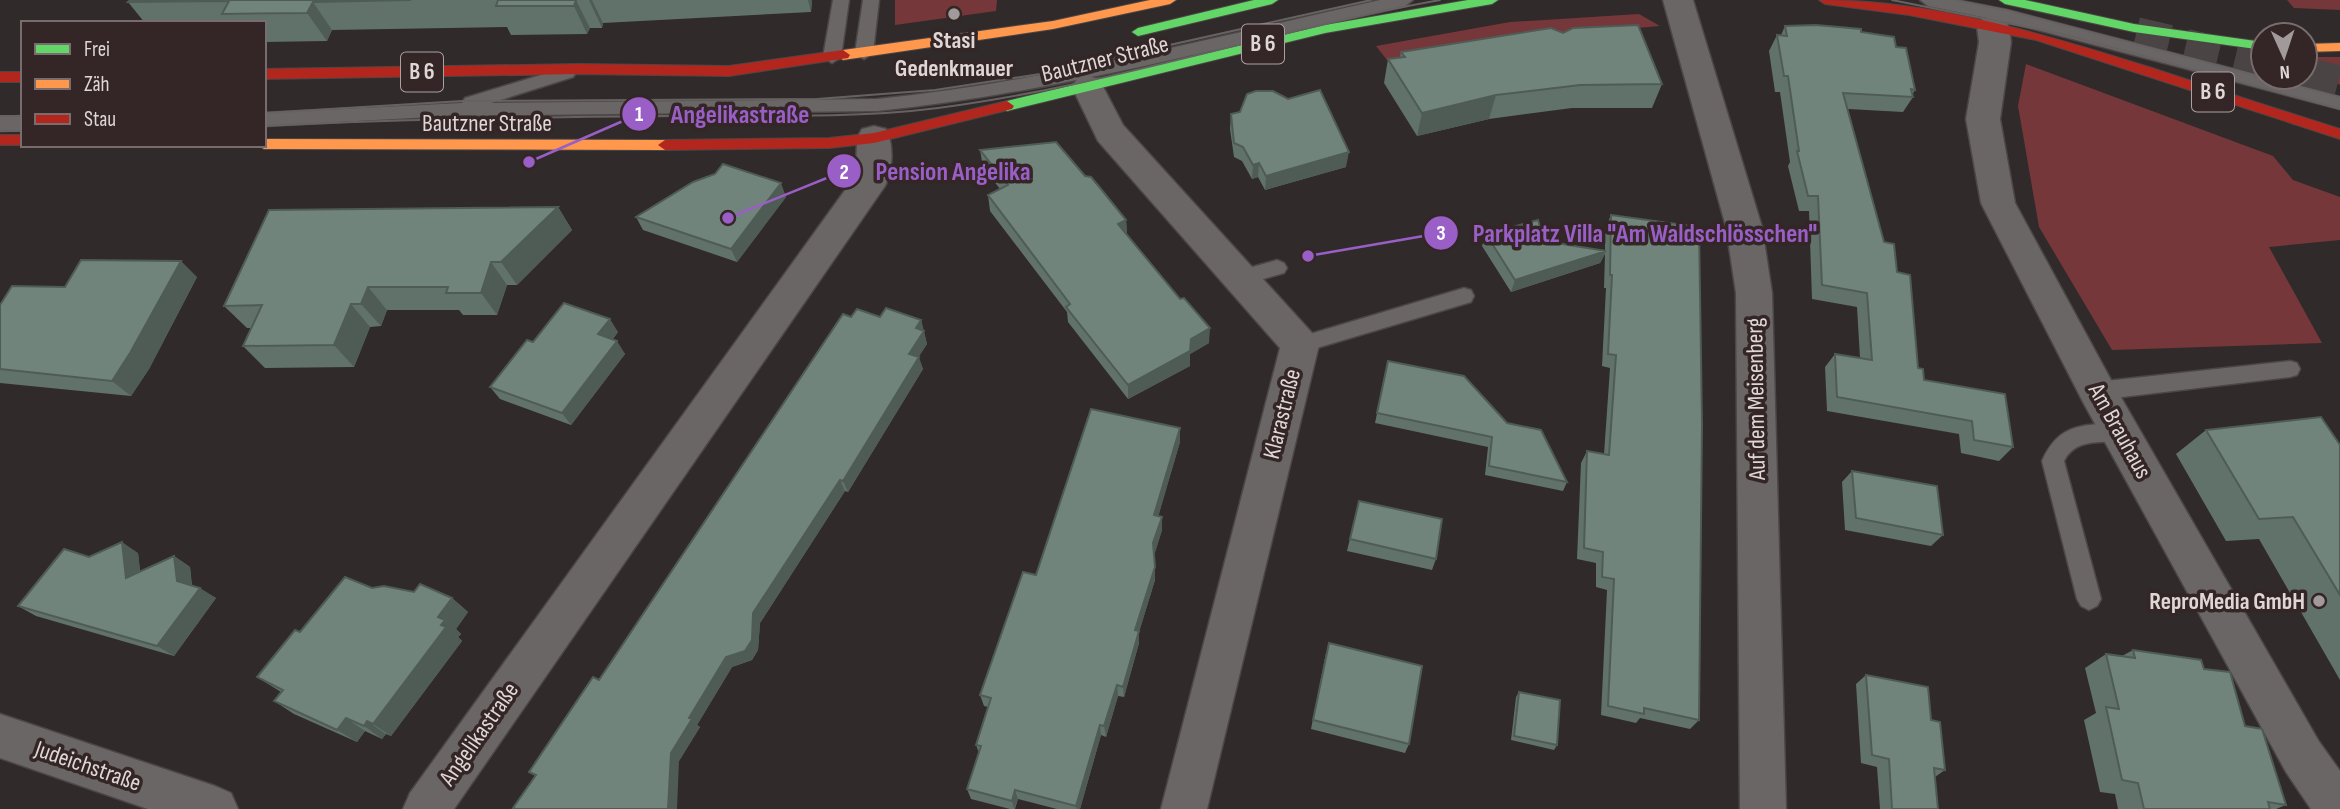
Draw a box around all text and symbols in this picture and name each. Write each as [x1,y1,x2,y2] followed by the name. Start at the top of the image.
[946,6,962,22] marker: Stasi Gedenkmauer
[21,21,266,147] legend
[2249,21,2319,91] north arrow
[1242,24,1284,64] road number: B 6
[895,26,1014,83] place label: Stasi Gedenkmauer
[1039,29,1171,89] street label: Bautzner Straße
[84,37,110,62] text: Frei
[401,53,443,92] road number: B 6
[2279,60,2290,83] text: N
[84,72,110,97] text: Zäh
[2192,72,2234,111] road number: B 6
[622,90,823,137] callout: Angelikastraße
[670,100,809,131] text: Angelikastraße
[635,102,643,127] text: 1
[84,107,116,132] text: Stau
[422,109,552,138] street label: Bautzner Straße
[826,148,1044,195] callout: Pension Angelika
[875,157,1031,188] text: Pension Angelika
[839,160,849,185] text: 2
[1424,209,1831,256] callout: Parkplatz Villa "Am Waldschlösschen"
[1473,219,1817,250] text: Parkplatz Villa "Am Waldschlösschen"
[1436,221,1446,246] text: 3
[1740,318,1772,481] street label: Auf dem Meisenberg
[1257,366,1307,462] street label: Klarastraße
[2081,377,2158,484] street label: Am Brauhaus
[2149,587,2305,616] place label: ReproMedia GmbH
[2311,593,2327,609] marker: ReproMedia GmbH
[432,677,525,792] street label: Angelikastraße
[30,734,145,798] street label: Judeichstraße

